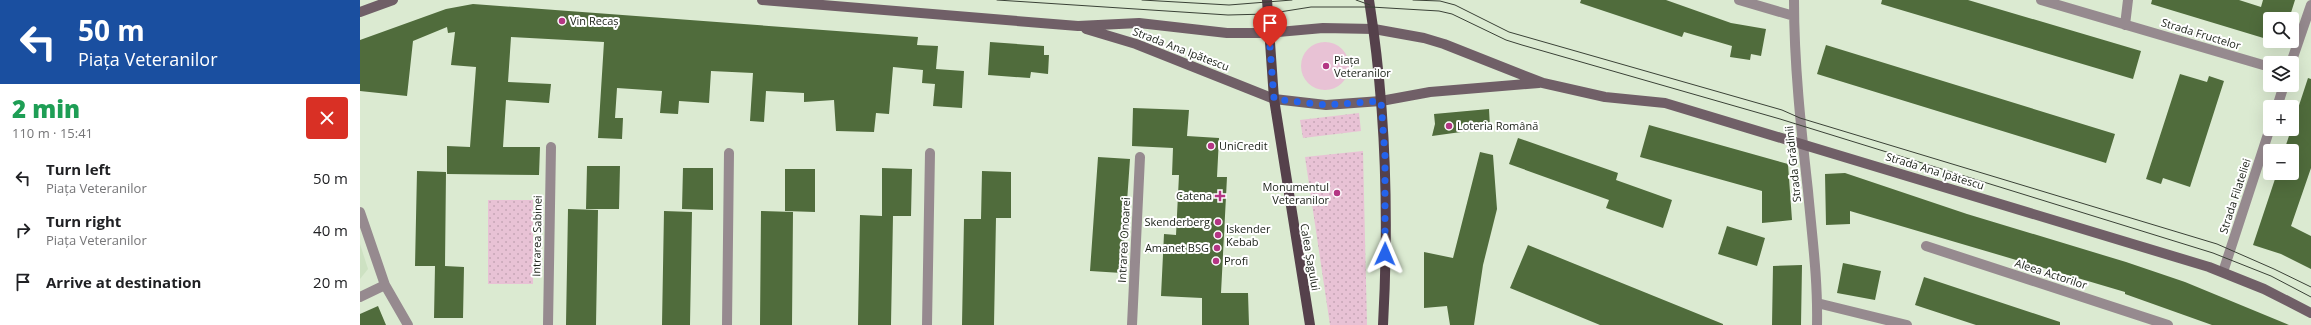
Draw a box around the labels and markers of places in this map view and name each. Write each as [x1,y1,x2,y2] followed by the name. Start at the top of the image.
[1253,6,1287,47] pin
[570,13,619,28] place label: Vin Recaș
[557,16,567,26] marker: Vin Recaș
[1334,52,1391,80] place label: Piața Veteranilor
[1321,61,1331,71] marker: Piața Veteranilor
[1457,118,1538,133] place label: Loteria Română
[1444,121,1454,131] marker: Loteria Română
[1219,138,1268,153] place label: UniCredit
[1206,141,1216,151] marker: UniCredit
[1262,179,1329,207] place label: Monumentul Veteranilor
[1176,188,1212,203] place label: Catena
[1332,188,1342,198] marker: Monumentul Veteranilor
[1215,191,1225,201] marker: Catena
[1144,214,1210,229] place label: Skenderberg
[1213,217,1223,227] marker: Skenderberg
[1226,221,1271,249] place label: Iskender Kebab
[1213,230,1223,240] marker: Iskender Kebab
[1145,240,1209,255] place label: Amanet BSG
[1212,243,1222,253] marker: Amanet BSG
[1224,253,1248,268] place label: Profi
[1211,256,1221,266] marker: Profi

